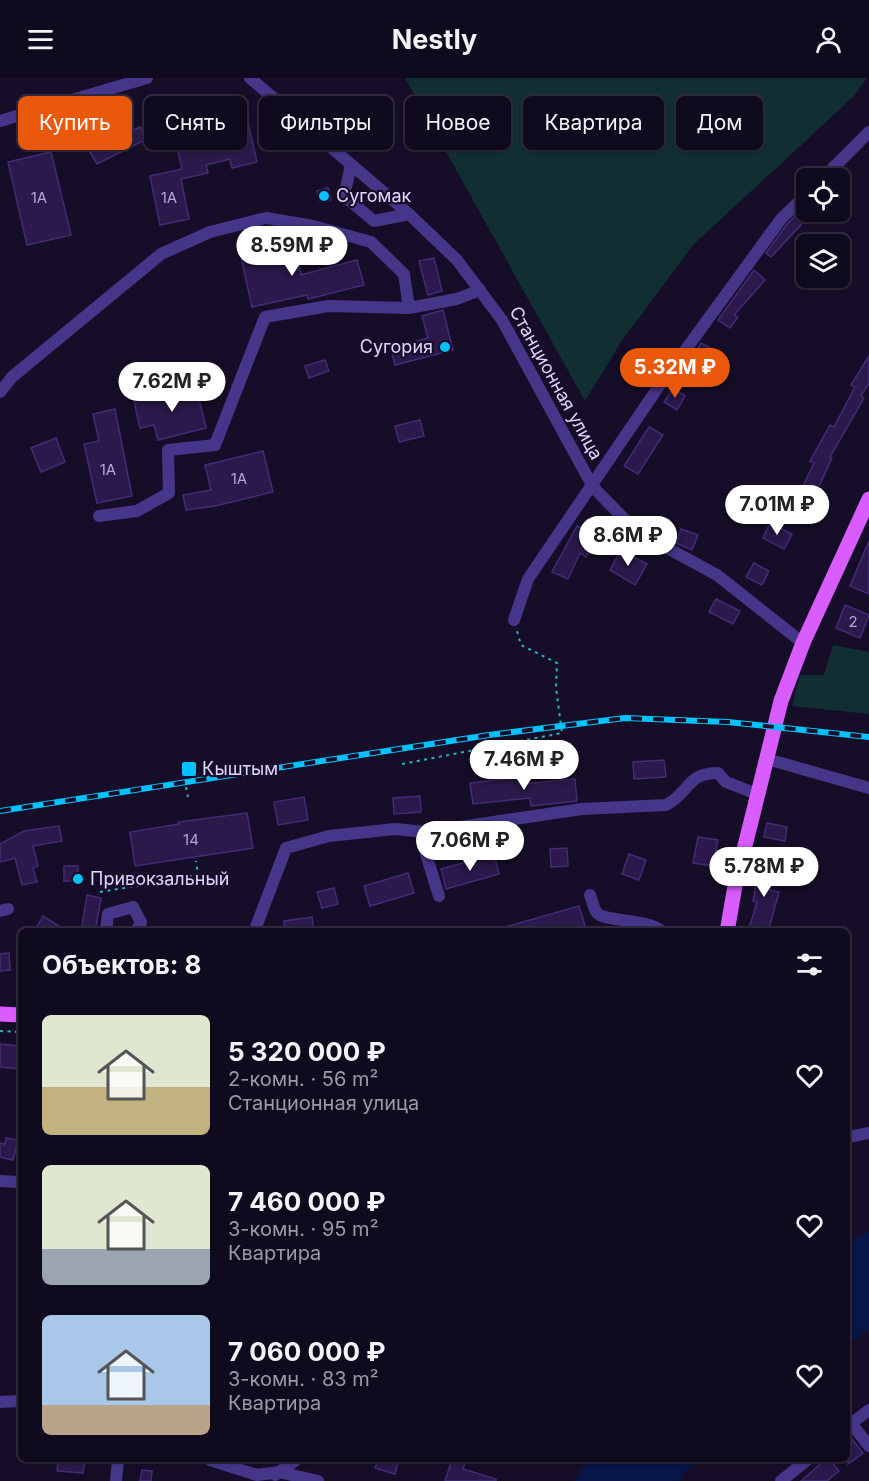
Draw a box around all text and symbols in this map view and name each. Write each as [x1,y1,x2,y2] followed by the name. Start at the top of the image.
[24,23,57,56] icon: menu
[392,23,477,56] text: Nestly
[812,23,845,56] icon: person
[18,96,132,150] chip: Купить
[144,96,247,150] chip: Снять
[259,96,393,150] chip: Фильтры
[405,96,511,150] chip: Новое
[523,96,664,150] chip: Квартира
[676,96,763,150] chip: Дом
[796,168,850,288] map controls
[796,168,850,222] button: locate
[336,185,412,206] place label: Сугомак
[31,188,47,207] house number: 1А
[161,188,177,207] house number: 1А
[317,189,331,203] marker: Сугомак
[237,226,347,277] pin: 8.59M ₽
[250,233,334,257] text: 8.59M ₽
[796,234,850,288] button: layers
[506,302,607,463] street label: Станционная улица
[360,336,433,357] place label: Сугория
[438,340,452,354] marker: Сугория
[620,348,730,399] pin: 5.32M ₽
[634,355,716,379] text: 5.32M ₽
[117,362,227,413] pin: 7.62M ₽
[132,369,212,393] text: 7.62M ₽
[100,460,116,479] house number: 1А
[231,469,247,488] house number: 1А
[722,485,832,536] pin: 7.01M ₽
[739,492,815,516] text: 7.01M ₽
[579,516,677,567] pin: 8.6M ₽
[593,523,663,547] text: 8.6M ₽
[848,612,858,631] house number: 2
[469,740,579,791] pin: 7.46M ₽
[484,747,564,771] text: 7.46M ₽
[202,758,278,779] place label: Кыштым
[180,760,198,778] marker: Кыштым
[415,821,525,872] pin: 7.06M ₽
[430,828,510,852] text: 7.06M ₽
[183,830,199,849] house number: 14
[709,847,819,898] pin: 5.78M ₽
[723,854,805,878] text: 5.78M ₽
[90,868,229,889] place label: Привокзальный
[71,872,85,886] marker: Привокзальный
[793,948,826,981] icon: filters
[42,949,202,980] text: Объектов: 8
[228,1036,386,1067] text: 5 320 000 ₽
[90,1039,162,1111] icon: home
[793,1059,826,1092] icon: heart
[228,1067,378,1091] text: 2-комн. · 56 m²
[228,1091,419,1115] text: Станционная улица
[228,1186,385,1217] text: 7 460 000 ₽
[90,1189,162,1261] icon: home
[793,1209,826,1242] icon: heart
[228,1217,378,1241] text: 3-комн. · 95 m²
[228,1241,321,1265] text: Квартира
[228,1336,385,1367] text: 7 060 000 ₽
[90,1339,162,1411] icon: home
[793,1359,826,1392] icon: heart
[228,1367,379,1391] text: 3-комн. · 83 m²
[228,1391,321,1415] text: Квартира

